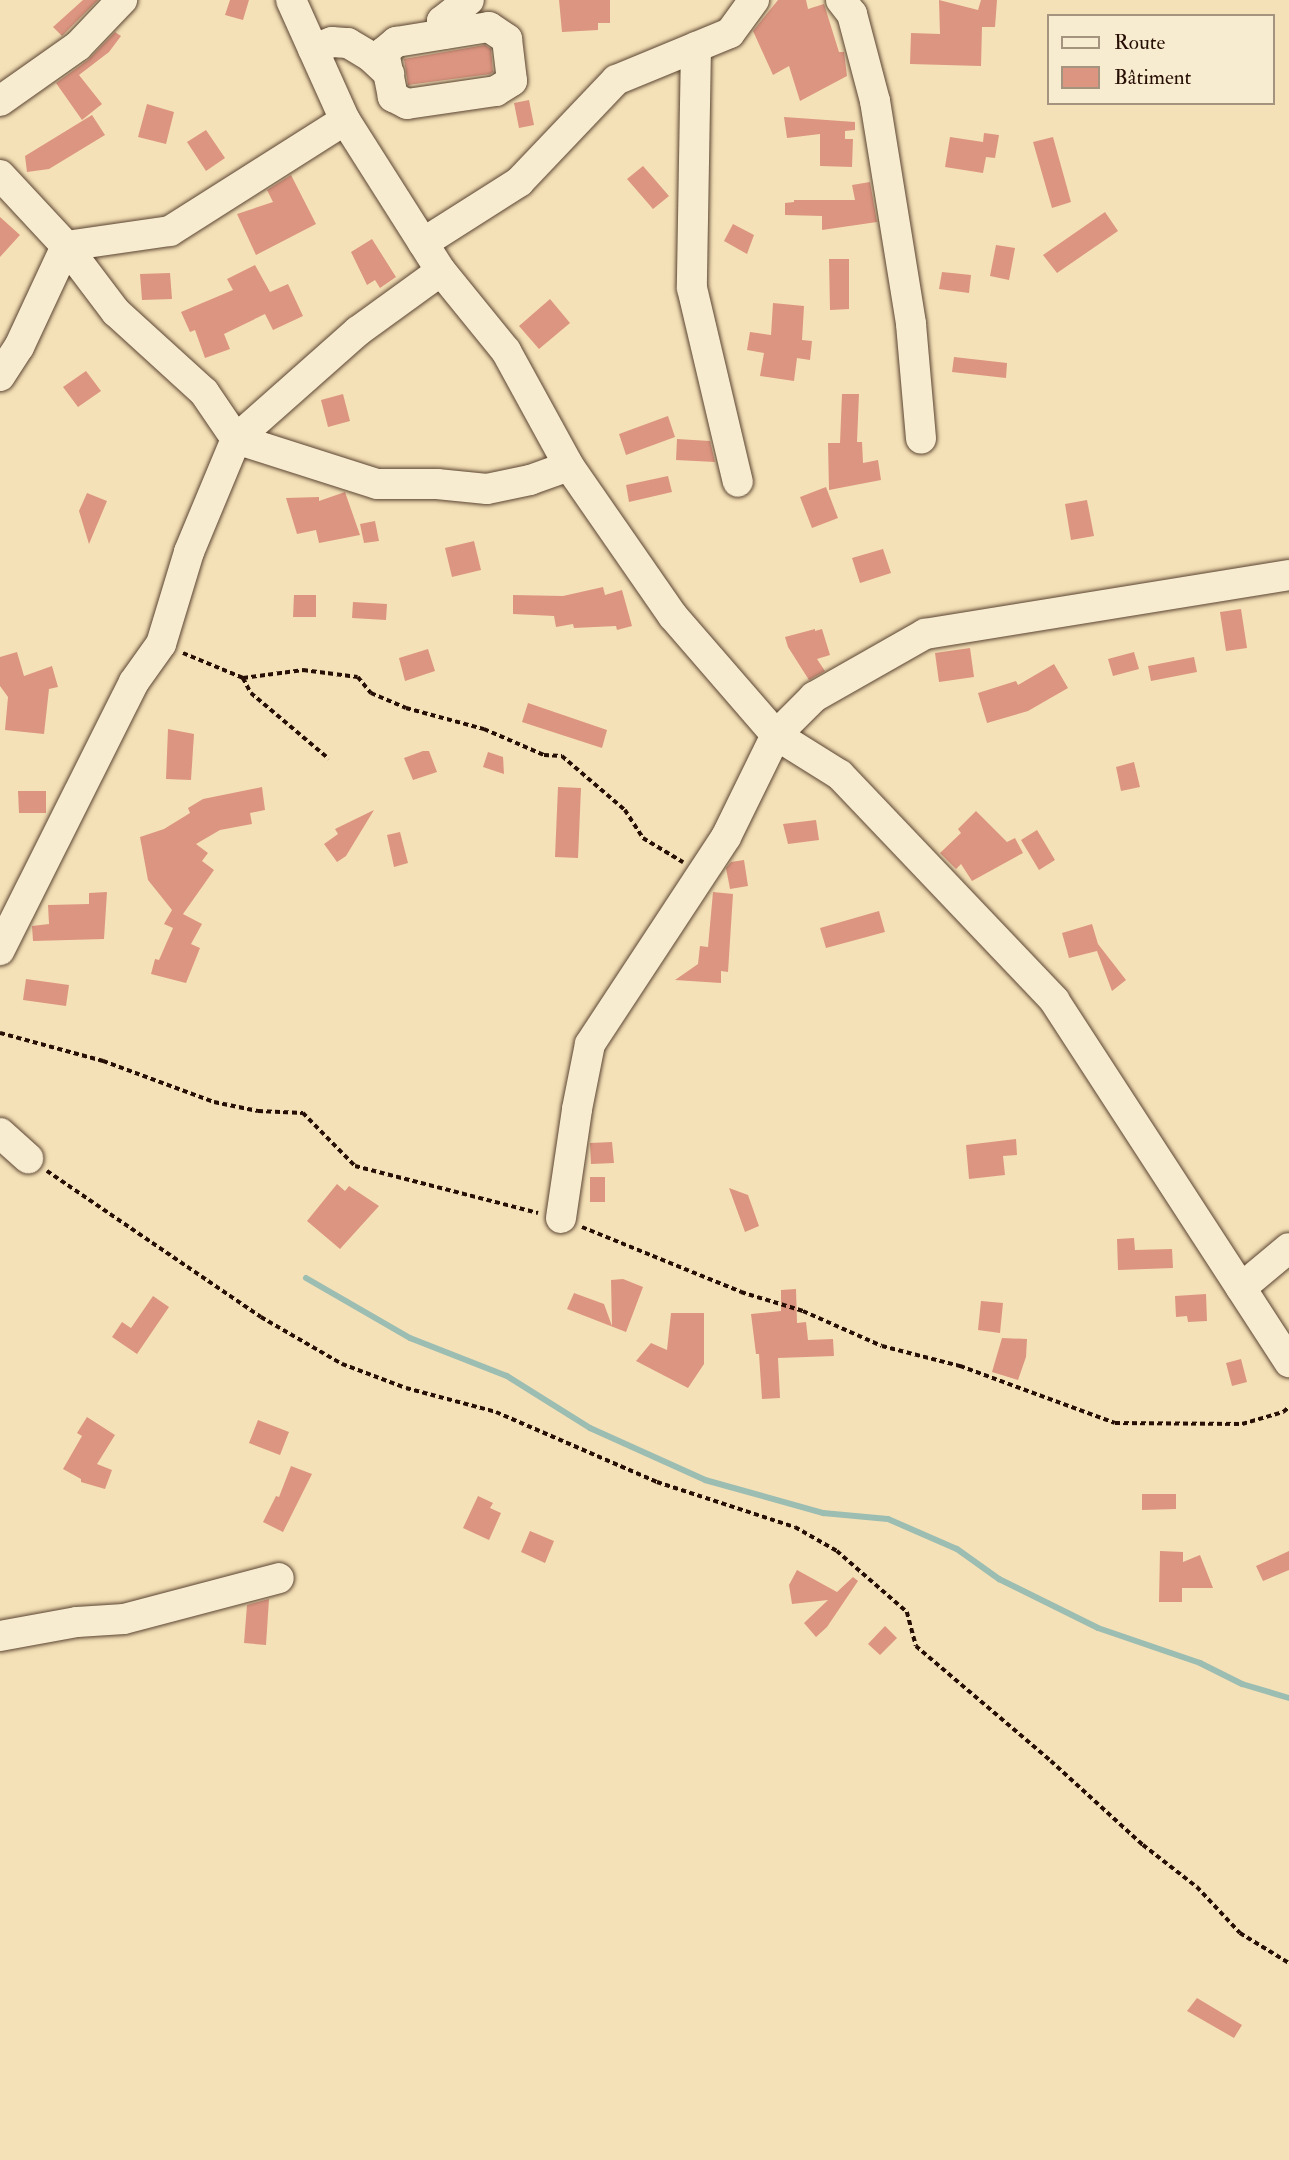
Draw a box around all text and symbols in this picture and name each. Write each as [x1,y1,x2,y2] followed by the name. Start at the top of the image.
[1048,14,1275,105] legend
[1114,29,1165,56] text: Route
[1114,64,1191,91] text: Bâtiment

